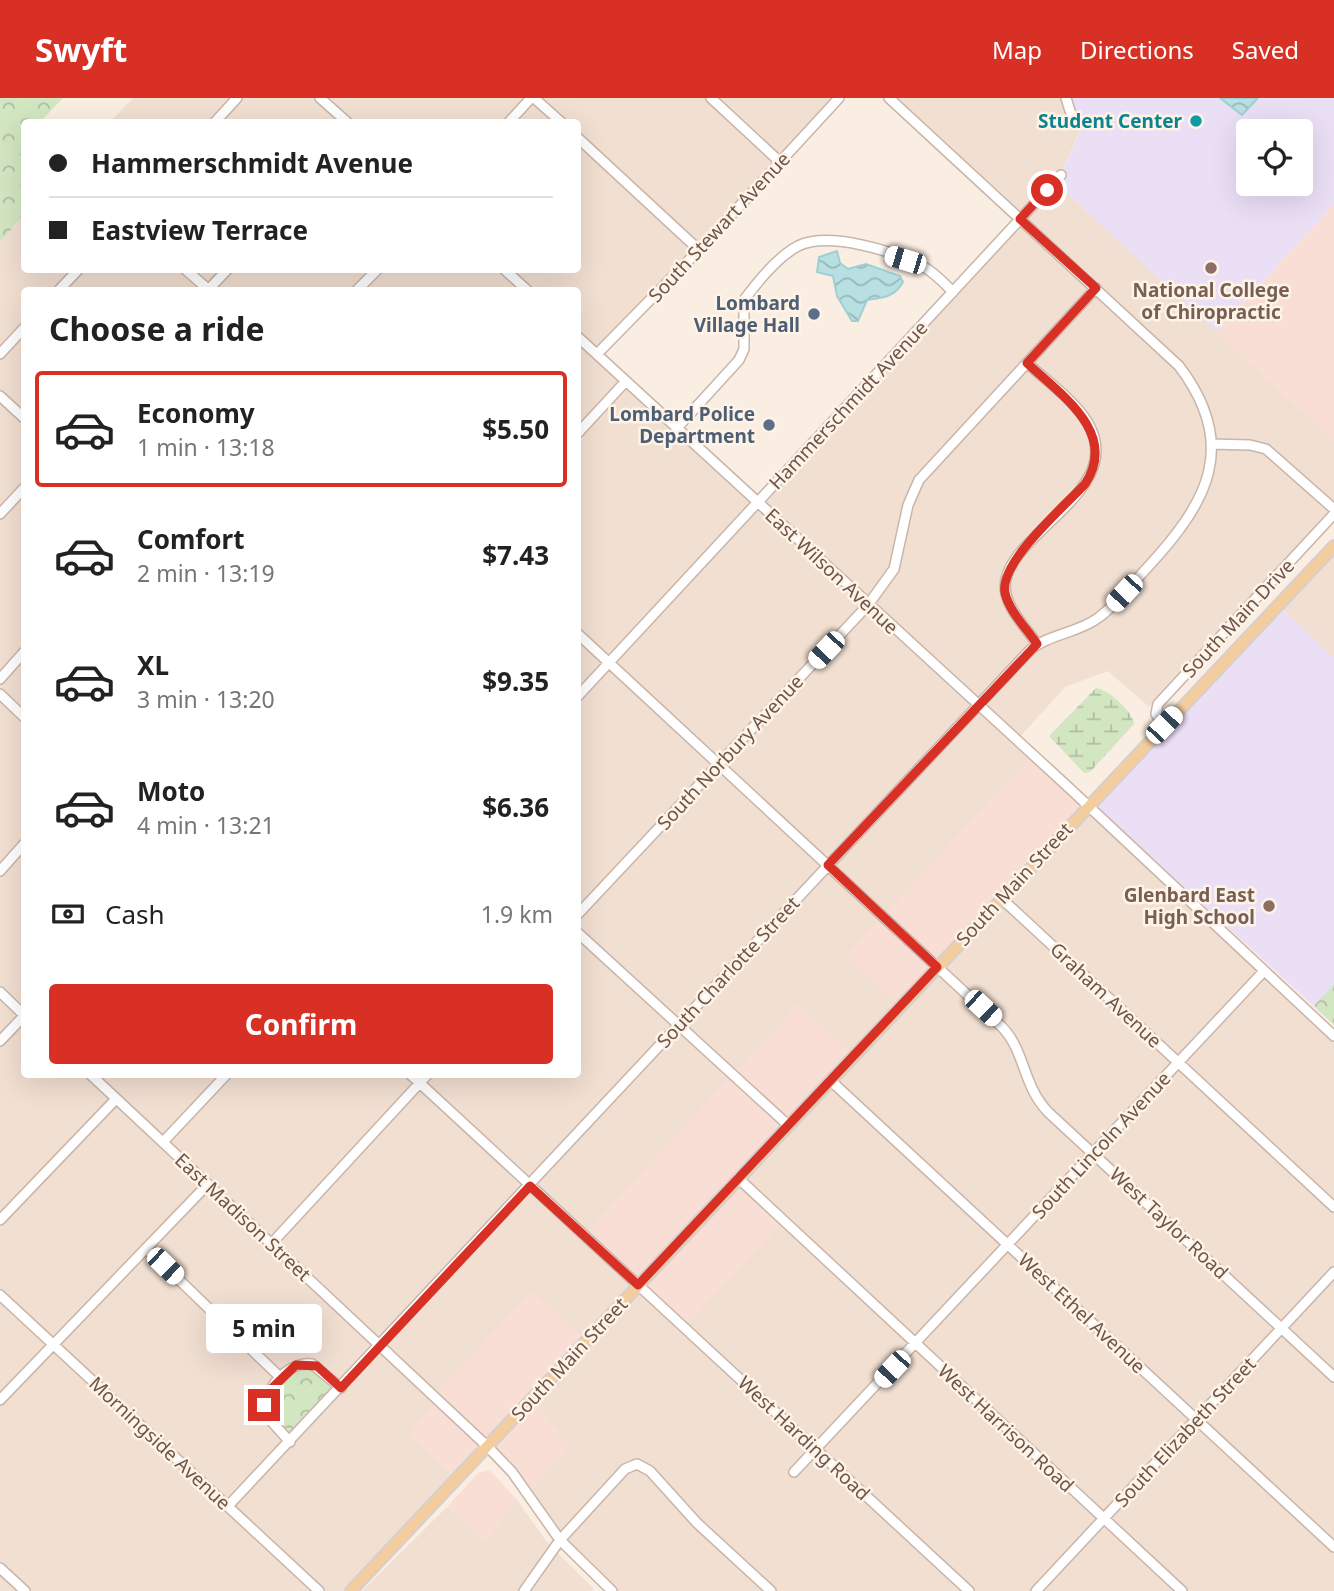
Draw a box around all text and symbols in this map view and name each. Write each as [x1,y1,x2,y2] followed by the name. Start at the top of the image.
[35,27,127,72] text: Swyft
[992,33,1042,66] text: Map
[1080,33,1194,66] text: Directions
[1232,33,1299,66] text: Saved
[1038,108,1182,134] place label: Student Center
[1188,113,1204,129] marker: Student Center
[1236,119,1313,196] map controls
[1236,119,1313,196] button: locate
[91,145,413,181] text: Hammerschmidt Avenue
[642,146,796,308] street label: South Stewart Avenue
[1031,174,1063,206] route start
[91,212,308,248] text: Eastview Terrace
[882,244,929,276] car
[1203,260,1219,276] marker: National College of Chiropractic
[1132,277,1290,325] place label: National College of Chiropractic
[694,290,800,338] place label: Lombard Village Hall
[806,306,822,322] marker: Lombard Village Hall
[49,307,265,350] text: Choose a ride
[763,315,933,495] street label: Hammerschmidt Avenue
[137,395,255,431] text: Economy
[53,398,116,461] icon: car
[609,401,755,449] place label: Lombard Police Department
[482,411,549,447] text: $5.50
[761,417,777,433] marker: Lombard Police Department
[137,431,275,463] text: 1 min · 13:18
[760,502,904,640] street label: East Wilson Avenue
[137,521,245,557] text: Comfort
[53,524,116,587] icon: car
[482,537,549,573] text: $7.43
[1176,553,1300,683] street label: South Main Drive
[137,557,275,589] text: 2 min · 13:19
[1102,570,1147,616] car
[804,627,849,673] car
[137,647,169,683] text: XL
[53,650,116,713] icon: car
[482,663,549,699] text: $9.35
[651,669,809,835] street label: South Norbury Avenue
[137,683,275,715] text: 3 min · 13:20
[1142,703,1187,747] car
[137,773,205,809] text: Moto
[53,776,116,839] icon: car
[482,789,549,825] text: $6.36
[137,809,275,841] text: 4 min · 13:21
[950,817,1078,951] street label: South Main Street
[1124,882,1255,930] place label: Glenbard East High School
[651,891,805,1053] street label: South Charlotte Street
[49,895,87,933] icon: cash
[105,896,165,932] text: Cash
[481,898,553,930] text: 1.9 km
[1261,898,1277,914] marker: Glenbard East High School
[1045,936,1167,1054] street label: Graham Avenue
[49,984,553,1064] button: Confirm
[961,986,1006,1030] car
[1026,1066,1176,1224] street label: South Lincoln Avenue
[169,1147,317,1287] street label: East Madison Street
[1104,1161,1234,1285] street label: West Taylor Road
[143,1244,188,1288] car
[1013,1247,1151,1379] street label: West Ethel Avenue
[505,1292,633,1426] street label: South Main Street
[206,1304,322,1352] callout: 5 min
[232,1312,296,1344] text: 5 min
[870,1346,915,1392] car
[1109,1351,1261,1513] street label: South Elizabeth Street
[932,1358,1080,1498] street label: West Harrison Road
[732,1370,876,1506] street label: West Harding Road
[84,1371,236,1515] street label: Morningside Avenue
[248,1389,280,1421] route end

